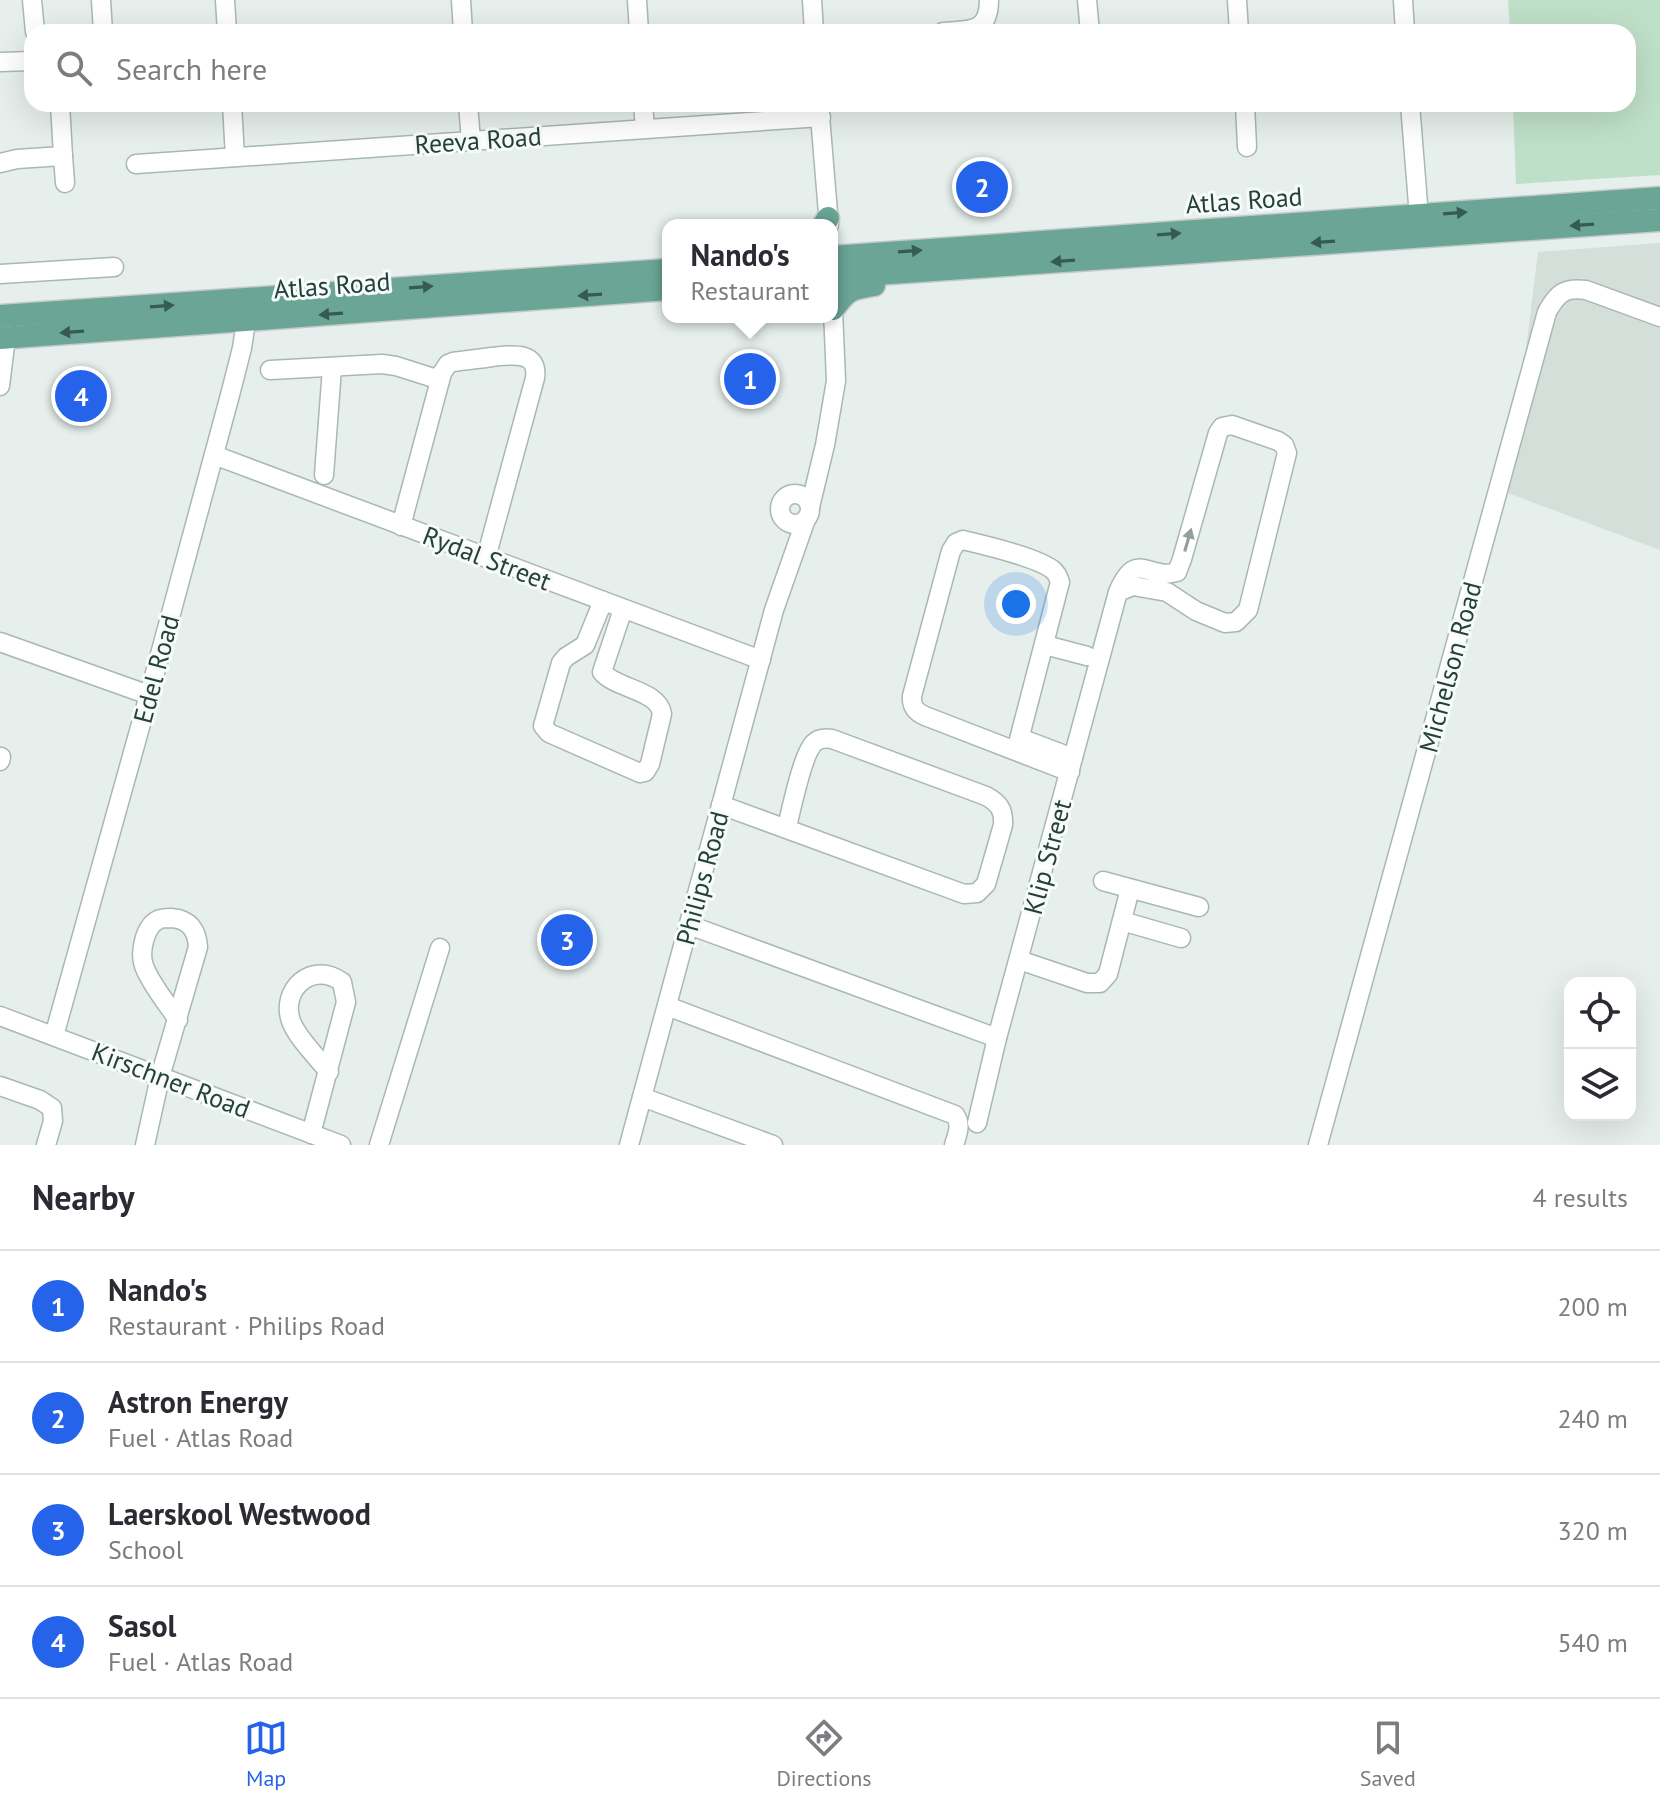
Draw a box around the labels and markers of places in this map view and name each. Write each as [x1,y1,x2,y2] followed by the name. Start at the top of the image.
[956,157,1008,217] pin: 2
[724,349,776,409] pin: 1
[55,366,107,426] pin: 4
[541,910,593,970] pin: 3

